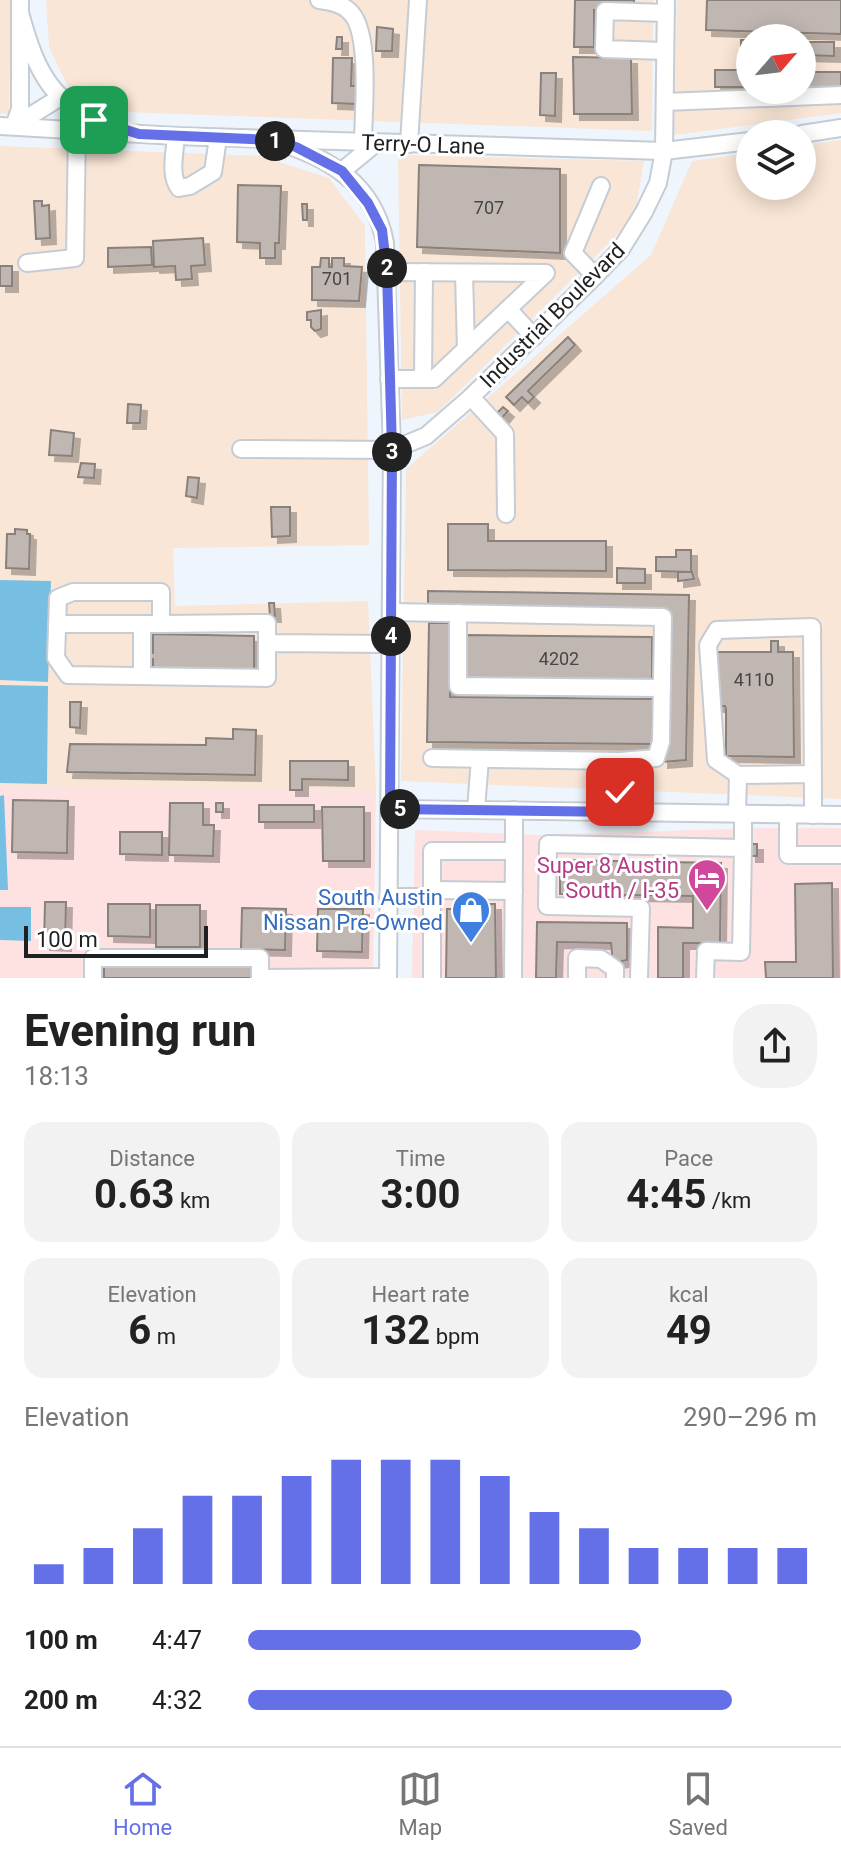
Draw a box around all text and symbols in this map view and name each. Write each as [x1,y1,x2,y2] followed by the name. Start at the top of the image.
[736,24,816,104] north arrow
[736,24,816,200] map controls
[60,86,128,154] pin
[72,98,116,142] icon: arrive
[736,120,816,200] button: layers
[255,121,295,161] pin: 1
[269,128,281,153] text: 1
[361,130,485,159] street label: Terry-O Lane
[474,197,504,218] house number: 707
[475,238,630,393] street label: Industrial Boulevard
[367,248,407,288] pin: 2
[381,255,393,280] text: 2
[322,268,352,289] house number: 701
[372,432,412,472] pin: 3
[386,439,398,464] text: 3
[371,616,411,656] pin: 4
[385,623,397,648] text: 4
[539,648,579,669] house number: 4202
[734,669,774,690] house number: 4110
[586,758,654,826] pin
[598,770,642,814] icon: check
[380,789,420,829] pin: 5
[394,796,406,821] text: 5
[537,853,679,903] place label: Super 8 Austin South / I-35
[686,857,728,912] hotel icon: Super 8 Austin South / I-35
[263,885,443,935] place label: South Austin Nissan Pre-Owned
[450,889,492,944] shop icon: South Austin Nissan Pre-Owned
[24,922,208,958] scale bar
[36,927,98,952] text: 100 m
[733,1004,817,1088] button: share
[24,1005,256,1057] text: Evening run
[24,1061,89,1091] text: 18:13
[109,1146,195,1171] text: Distance
[396,1146,445,1171] text: Time
[664,1146,713,1171] text: Pace
[94,1171,174,1218] text: 0.63
[380,1171,461,1218] text: 3:00
[626,1171,706,1218] text: 4:45
[174,1188,210,1213] text: km
[706,1188,751,1213] text: /km
[108,1282,197,1307] text: Elevation
[372,1282,469,1307] text: Heart rate
[669,1282,709,1307] text: kcal
[128,1307,151,1354] text: 6
[361,1307,430,1354] text: 132
[666,1307,712,1354] text: 49
[151,1324,176,1349] text: m
[430,1324,480,1349] text: bpm
[24,1402,129,1432] text: Elevation
[683,1402,817,1432] text: 290–296 m
[24,1625,98,1655] text: 100 m
[152,1625,202,1655] text: 4:47
[24,1685,98,1715] text: 200 m
[152,1685,202,1715] text: 4:32
[113,1767,172,1840] tab: Home
[398,1767,442,1840] tab: Map
[668,1767,728,1840] tab: Saved

